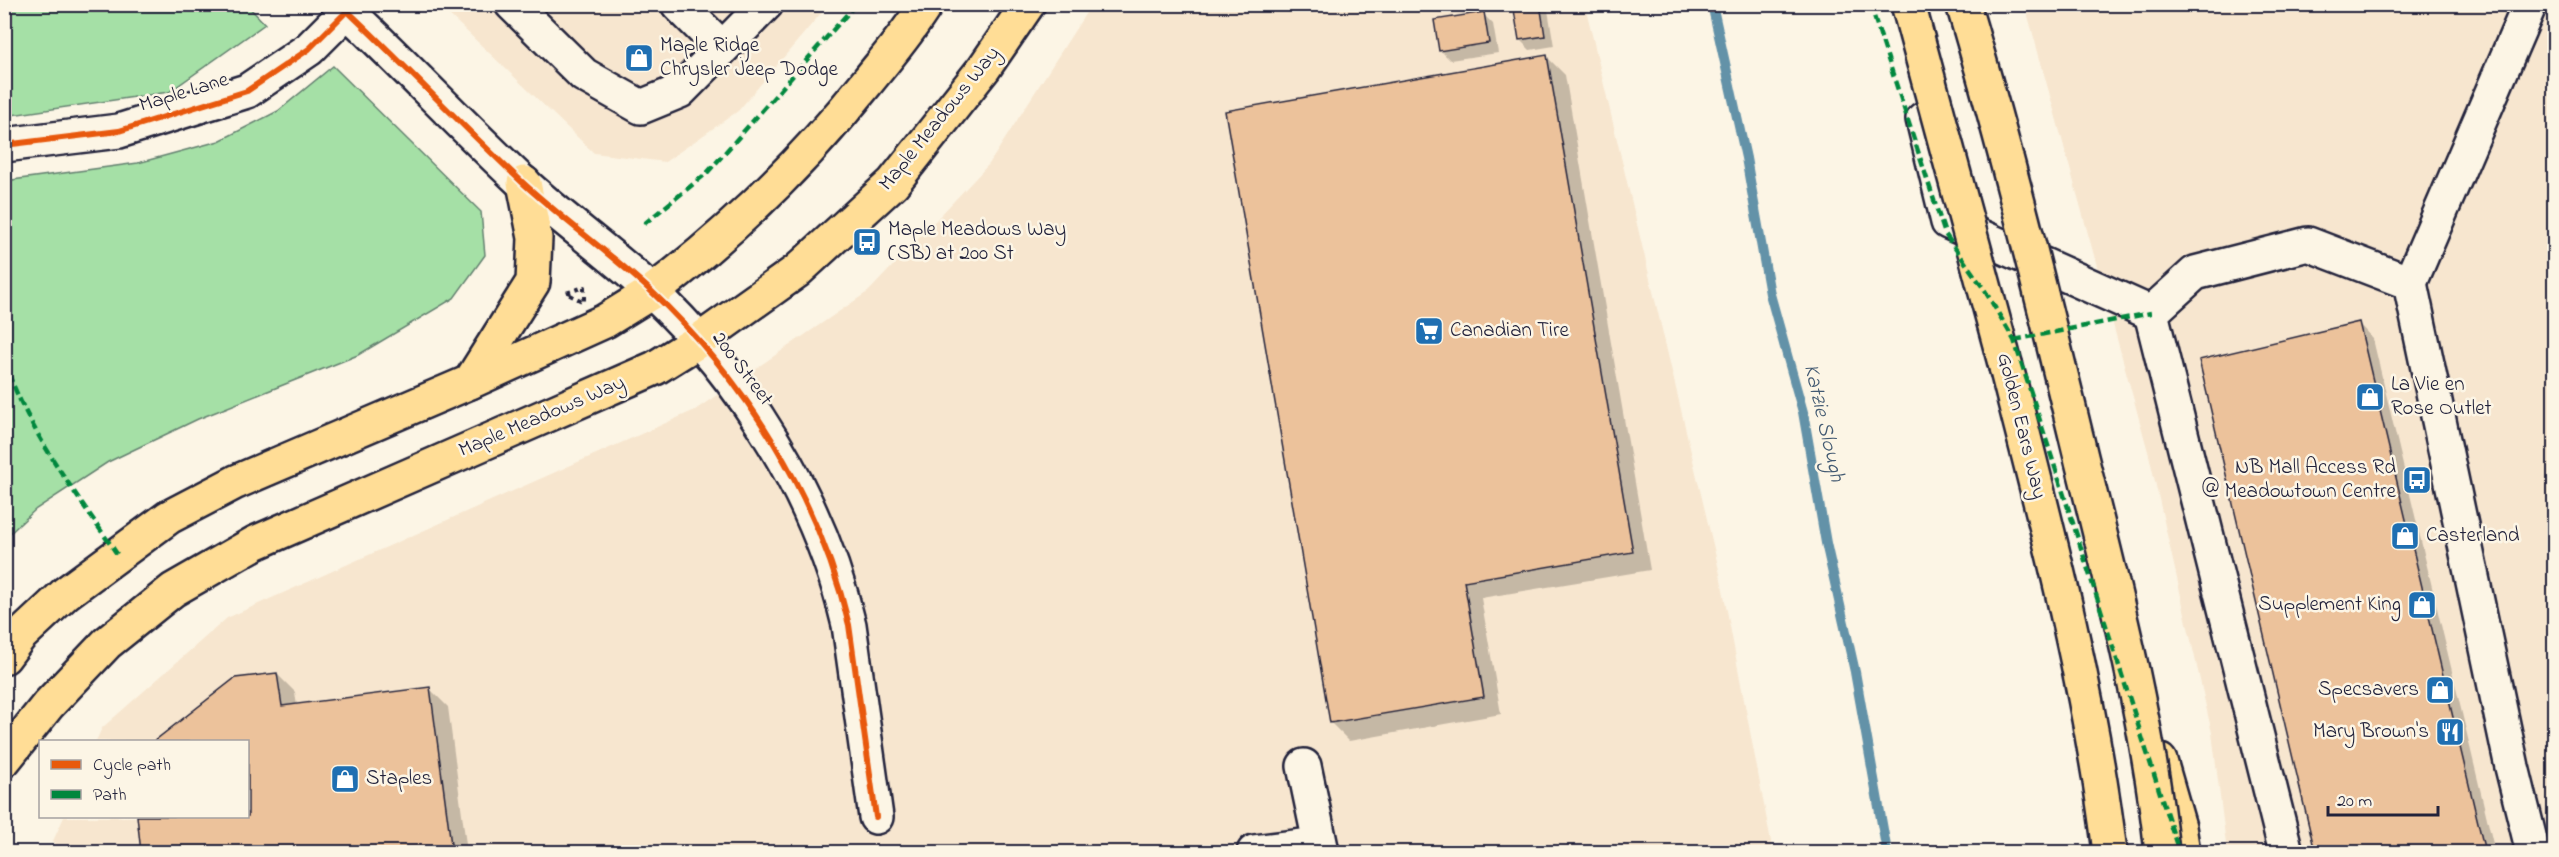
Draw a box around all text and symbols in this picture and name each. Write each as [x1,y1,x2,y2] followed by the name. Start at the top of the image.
[660,31,838,87] place label: Maple Ridge Chrysler Jeep Dodge
[872,40,1009,199] street label: Maple Meadows Way
[623,42,655,74] shop icon: Maple Ridge Chrysler Jeep Dodge
[136,65,233,121] street label: Maple Lane
[888,215,1066,269] place label: Maple Meadows Way (SB) at 200 St
[851,226,883,258] bus stop icon: Maple Meadows Way (SB) at 200 St
[1413,315,1445,347] supermarket icon: Canadian Tire
[1450,316,1569,346] place label: Canadian Tire
[704,325,780,413] street label: 200 Street
[1986,350,2054,503] street label: Golden Ears Way
[1794,361,1852,485] water label: Katzie Slough
[454,368,631,467] street label: Maple Meadows Way
[2391,370,2492,424] place label: La Vie en Rose Outlet
[2354,381,2386,413] shop icon: La Vie en Rose Outlet
[2202,453,2397,507] place label: NB Mall Access Rd @ Meadowtown Centre
[2401,464,2433,496] bus stop icon: NB Mall Access Rd @ Meadowtown Centre
[2389,520,2421,552] shop icon: Casterland
[2426,521,2520,551] place label: Casterland
[2406,589,2438,621] shop icon: Supplement King
[2258,590,2401,622] place label: Supplement King
[2424,674,2456,706] shop icon: Specsavers
[2318,675,2419,705] place label: Specsavers
[2434,716,2466,748] restaurant icon: Mary Brown's
[2313,717,2429,749] place label: Mary Brown's
[39,740,249,818] legend
[93,753,171,779] text: Cycle path
[329,763,361,795] shop icon: Staples
[366,764,432,794] place label: Staples
[2328,779,2438,817] scale bar
[93,783,127,809] text: Path
[2337,789,2372,815] text: 20 m

